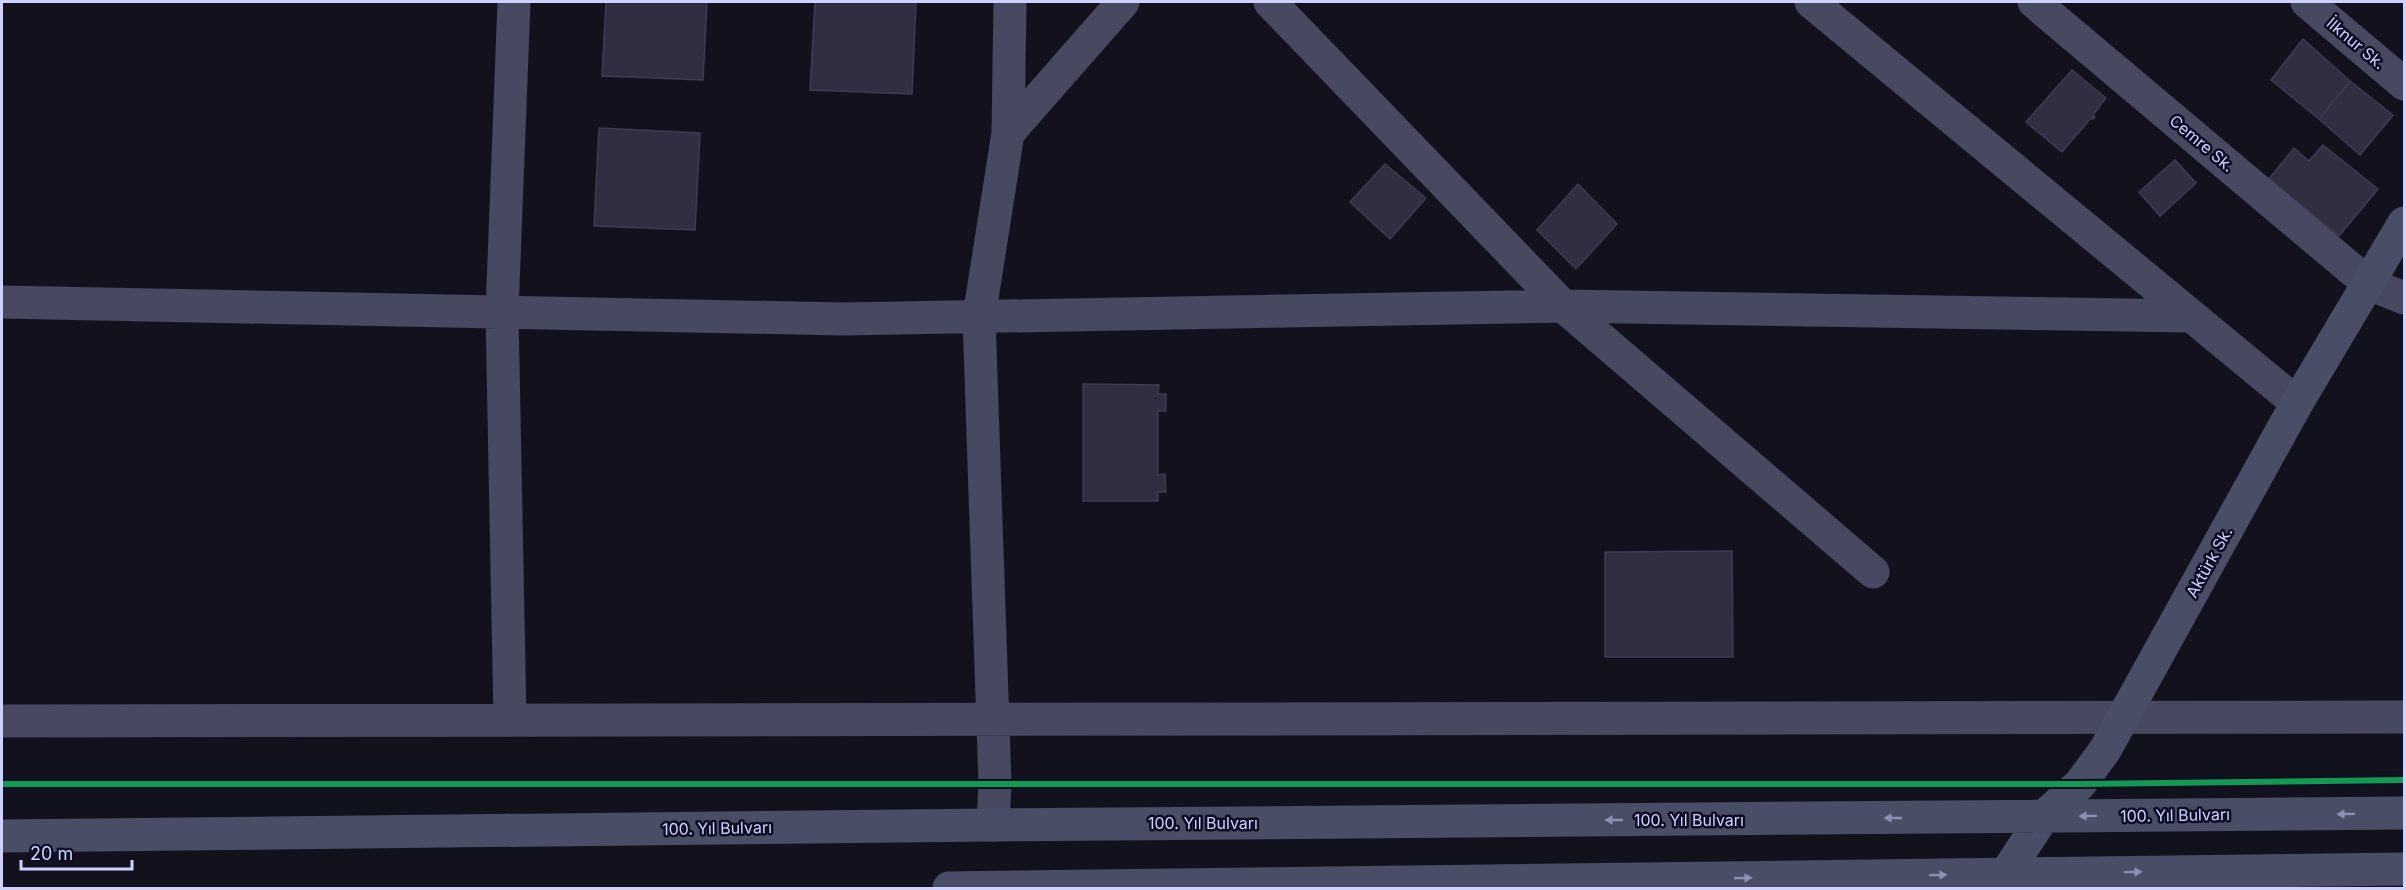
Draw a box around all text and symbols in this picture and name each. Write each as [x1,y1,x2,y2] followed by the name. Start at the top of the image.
[2323,13,2389,73] street label: İlknur Sk.
[2166,110,2238,176] street label: Cemre Sk.
[2181,523,2237,601] street label: Aktürk Sk.
[2120,804,2230,826] street label: 100. Yıl Bulvarı
[2337,809,2356,818] one-way arrow
[1634,810,1744,830] street label: 100. Yıl Bulvarı
[2079,811,2098,821] one-way arrow
[1148,813,1258,833] street label: 100. Yıl Bulvarı
[1884,813,1903,823] one-way arrow
[1605,815,1624,825] one-way arrow
[662,817,772,839] street label: 100. Yıl Bulvarı
[21,833,132,871] scale bar
[30,843,73,864] text: 20 m
[2123,868,2142,877] one-way arrow
[1928,870,1947,880] one-way arrow
[1733,873,1752,883] one-way arrow

